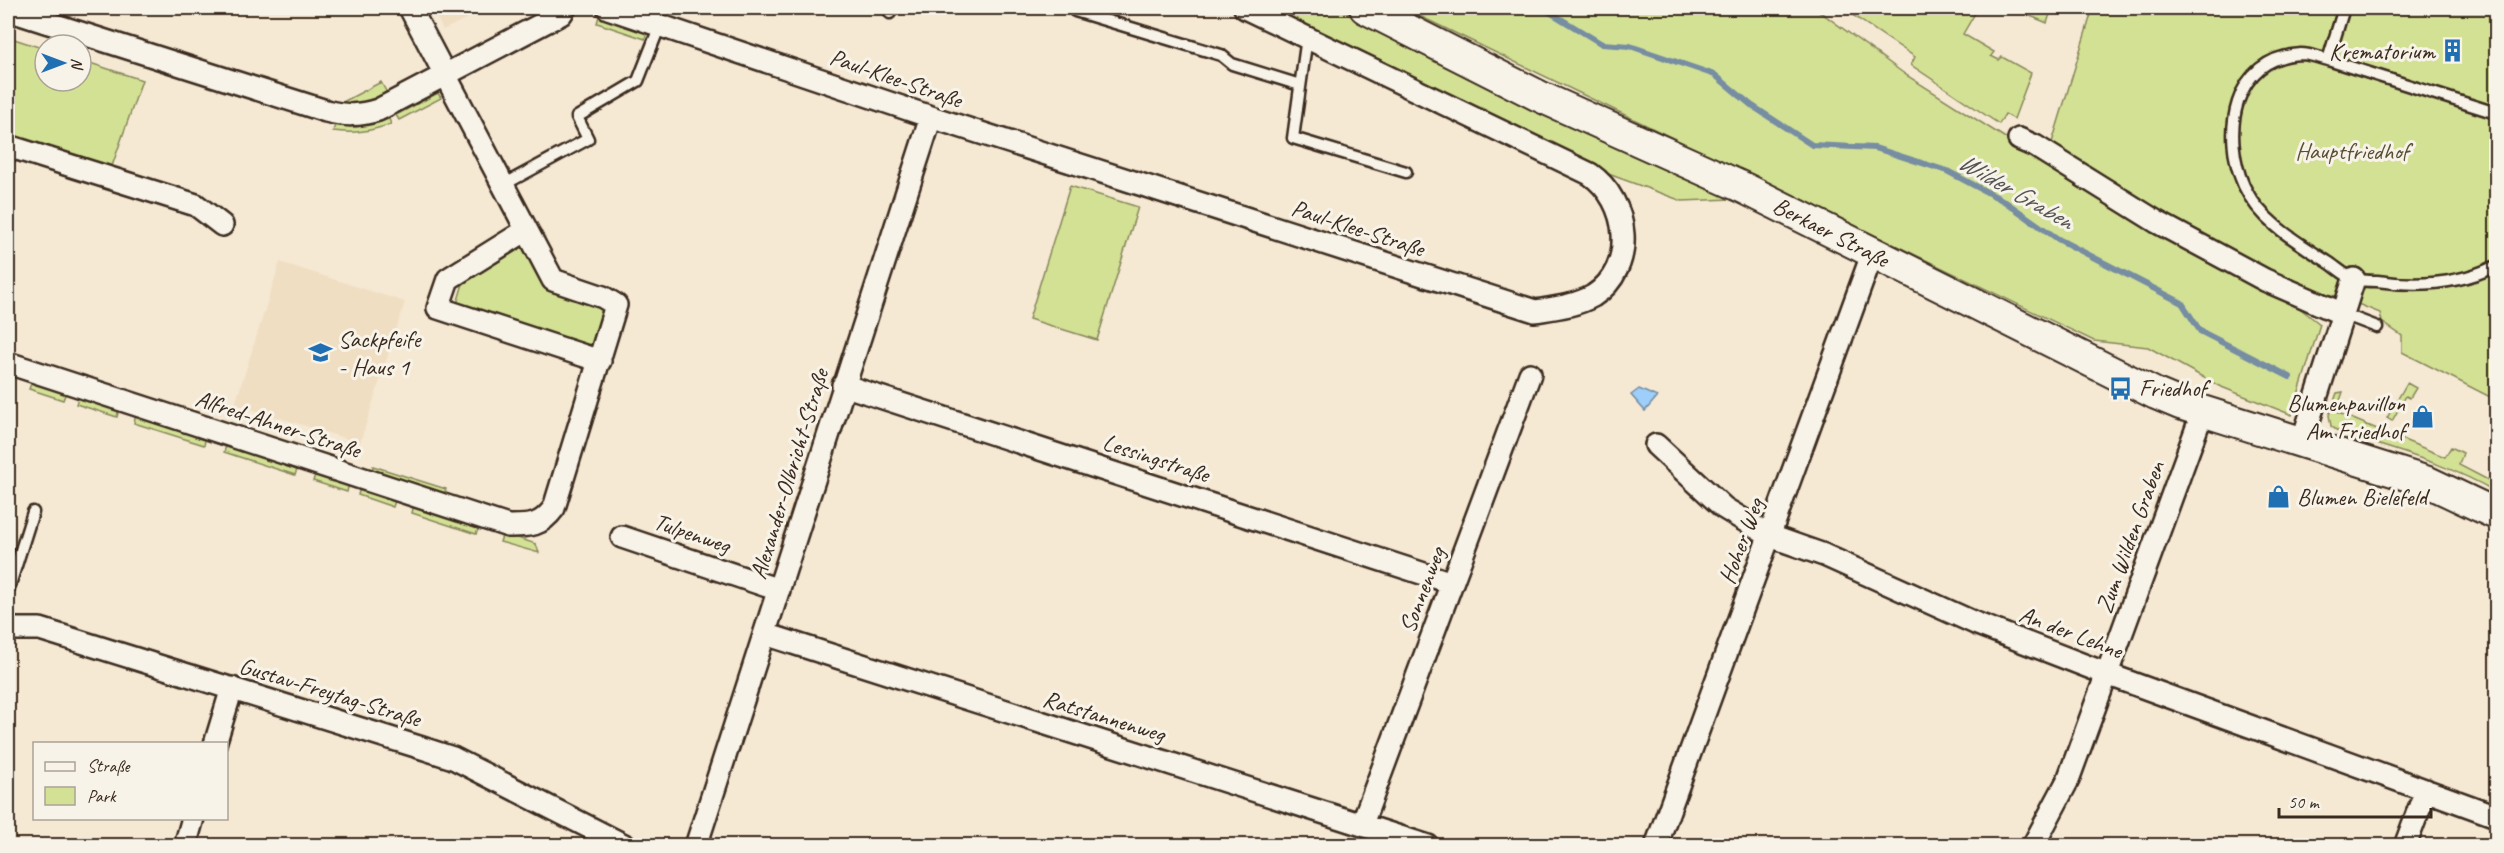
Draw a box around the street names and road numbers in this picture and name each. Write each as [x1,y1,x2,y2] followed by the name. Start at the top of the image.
[826,41,968,115] street label: Paul-Klee-Straße
[1768,190,1896,275] street label: Berkaer Straße
[1288,192,1430,264] street label: Paul-Klee-Straße
[743,363,836,583] street label: Alexander-Olbricht-Straße
[192,383,366,465] street label: Alfred-Ahner-Straße
[1099,427,1215,490] street label: Lessingstraße
[2089,456,2172,617] street label: Zum Wilden Graben
[1712,493,1771,588] street label: Hoher Weg
[650,506,736,561] street label: Tulpenweg
[1392,541,1453,637] street label: Sonnenweg
[2015,599,2129,666] street label: An der Lehne
[236,650,426,734] street label: Gustav-Freytag-Straße
[1039,683,1171,749] street label: Ratstannenweg

